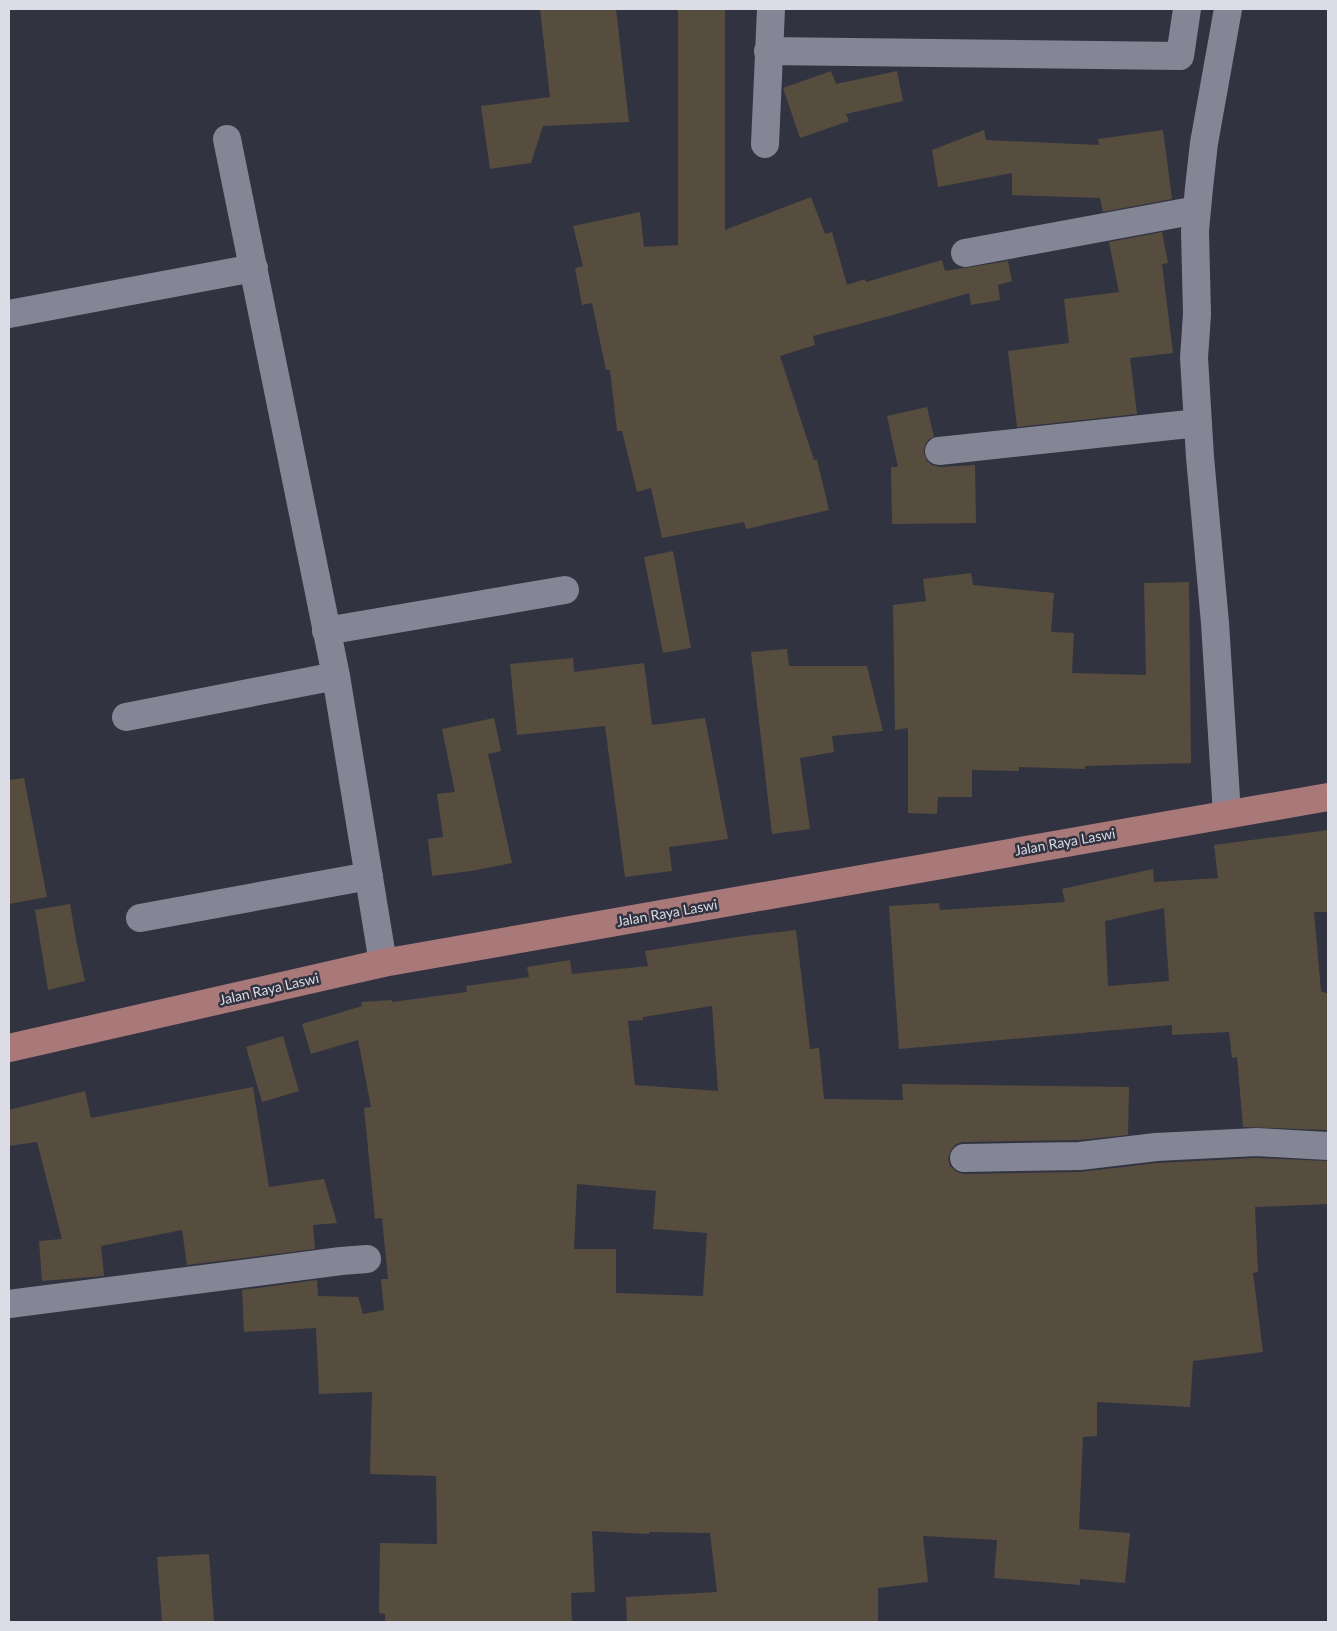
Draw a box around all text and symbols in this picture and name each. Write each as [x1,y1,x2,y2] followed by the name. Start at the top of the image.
[1013,824,1117,859] street label: Jalan Raya Laswi
[615,895,719,930] street label: Jalan Raya Laswi
[217,969,320,1008] street label: Jalan Raya Laswi

